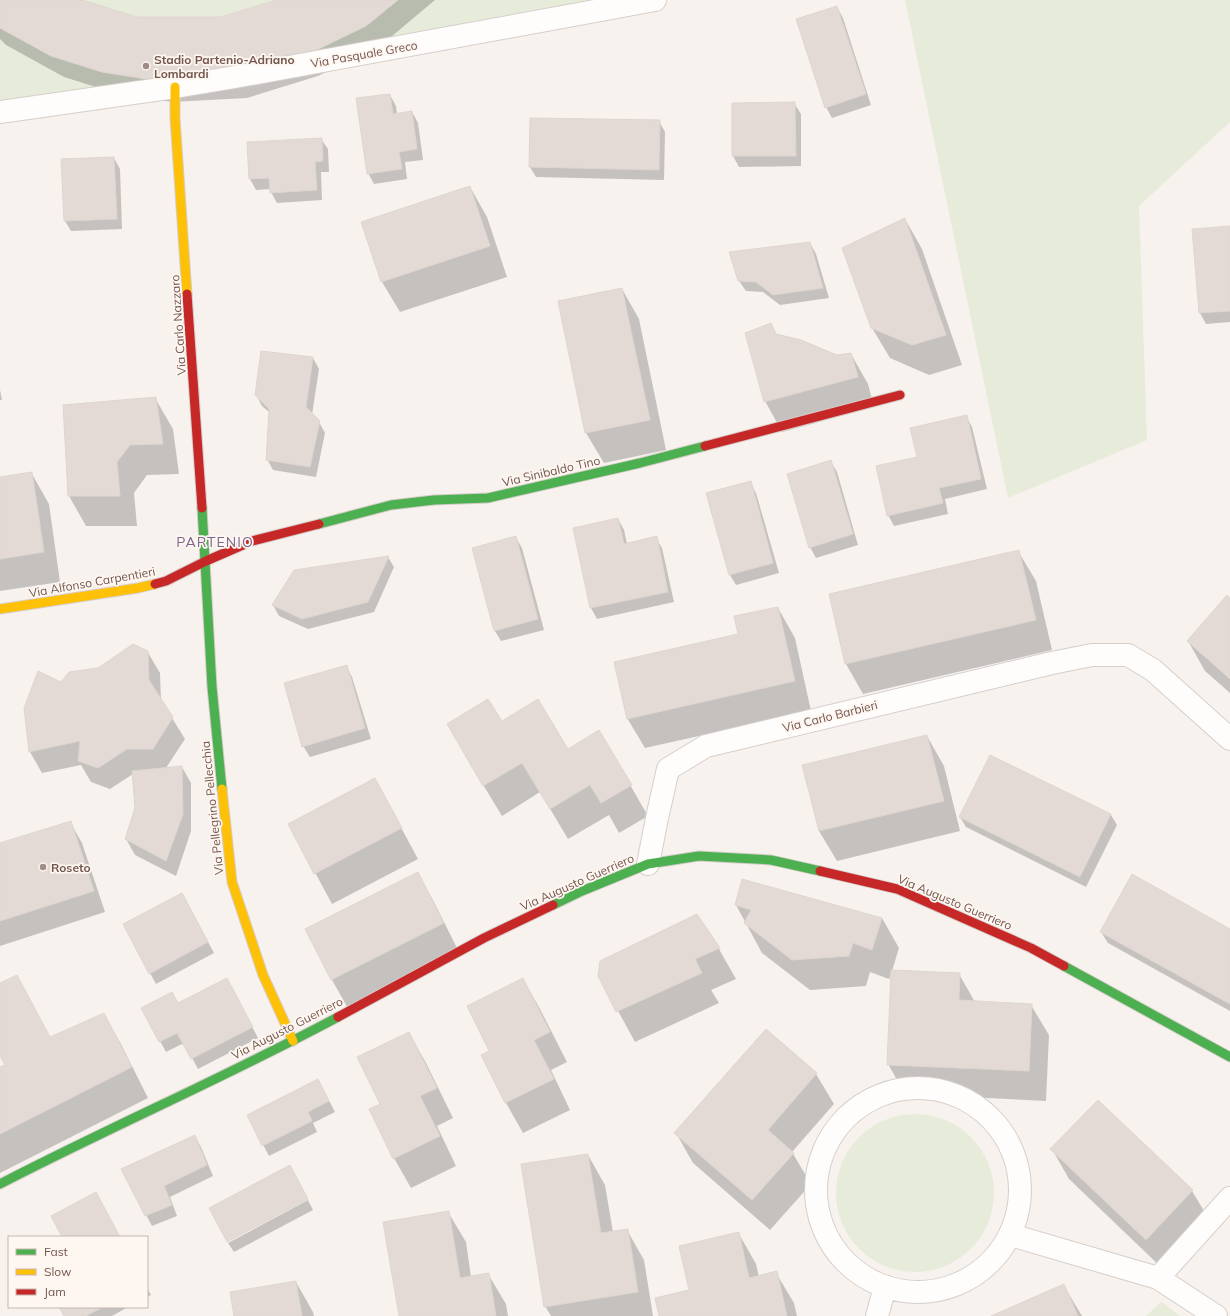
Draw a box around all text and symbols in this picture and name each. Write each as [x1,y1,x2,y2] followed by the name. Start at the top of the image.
[309,37,419,71] street label: Via Pasquale Greco
[154,52,295,81] place label: Stadio Partenio-Adriano Lombardi
[141,61,151,71] marker: Stadio Partenio-Adriano Lombardi
[167,274,189,376] street label: Via Carlo Nazzaro
[500,452,602,490] street label: Via Sinibaldo Tino
[176,533,254,551] district label: PARTENIO
[28,563,157,601] street label: Via Alfonso Carpentieri
[781,697,879,735] street label: Via Carlo Barbieri
[198,740,226,876] street label: Via Pellegrino Pellecchia
[518,850,636,914] street label: Via Augusto Guerriero
[51,860,91,875] place label: Roseto
[38,862,48,872] marker: Roseto
[895,871,1015,933] street label: Via Augusto Guerriero
[229,993,345,1063] street label: Via Augusto Guerriero
[8,1236,148,1308] legend
[44,1244,68,1259] text: Fast
[44,1264,72,1279] text: Slow
[44,1284,66,1299] text: Jam

